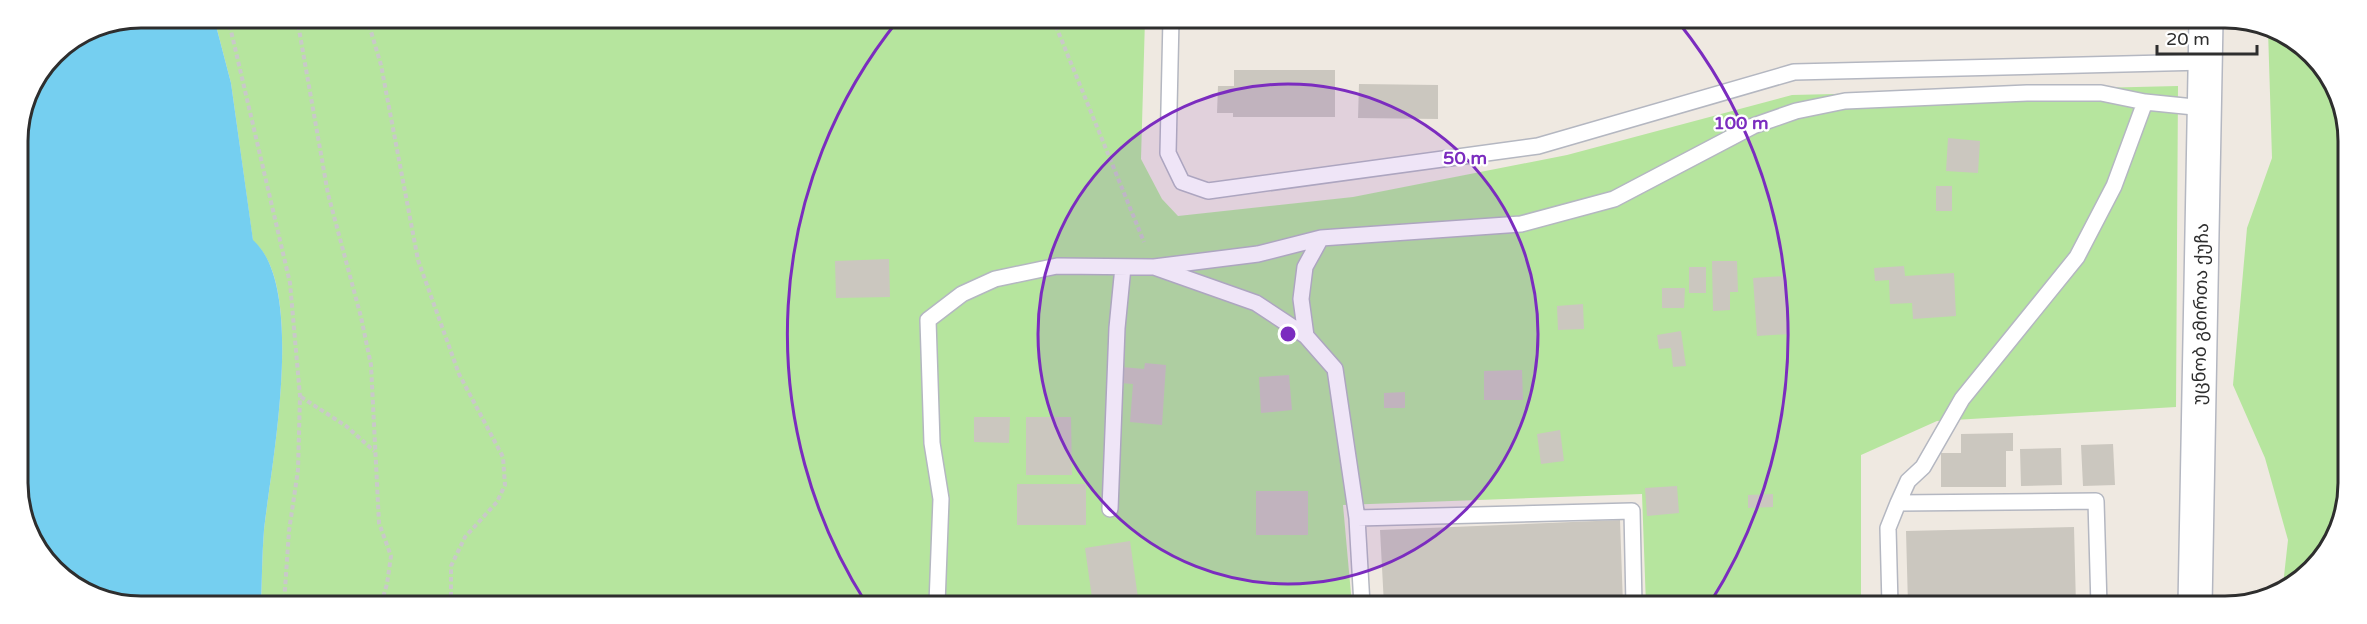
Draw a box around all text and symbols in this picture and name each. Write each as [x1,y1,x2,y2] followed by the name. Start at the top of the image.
[2157,18,2258,56] scale bar
[2166,28,2210,50] text: 20 m
[1713,112,1769,134] text: 100 m
[1443,147,1487,169] text: 50 m
[2188,223,2213,405] street label: უცნობ გმირთა ქუჩა
[1278,324,1298,344] centre of rings

